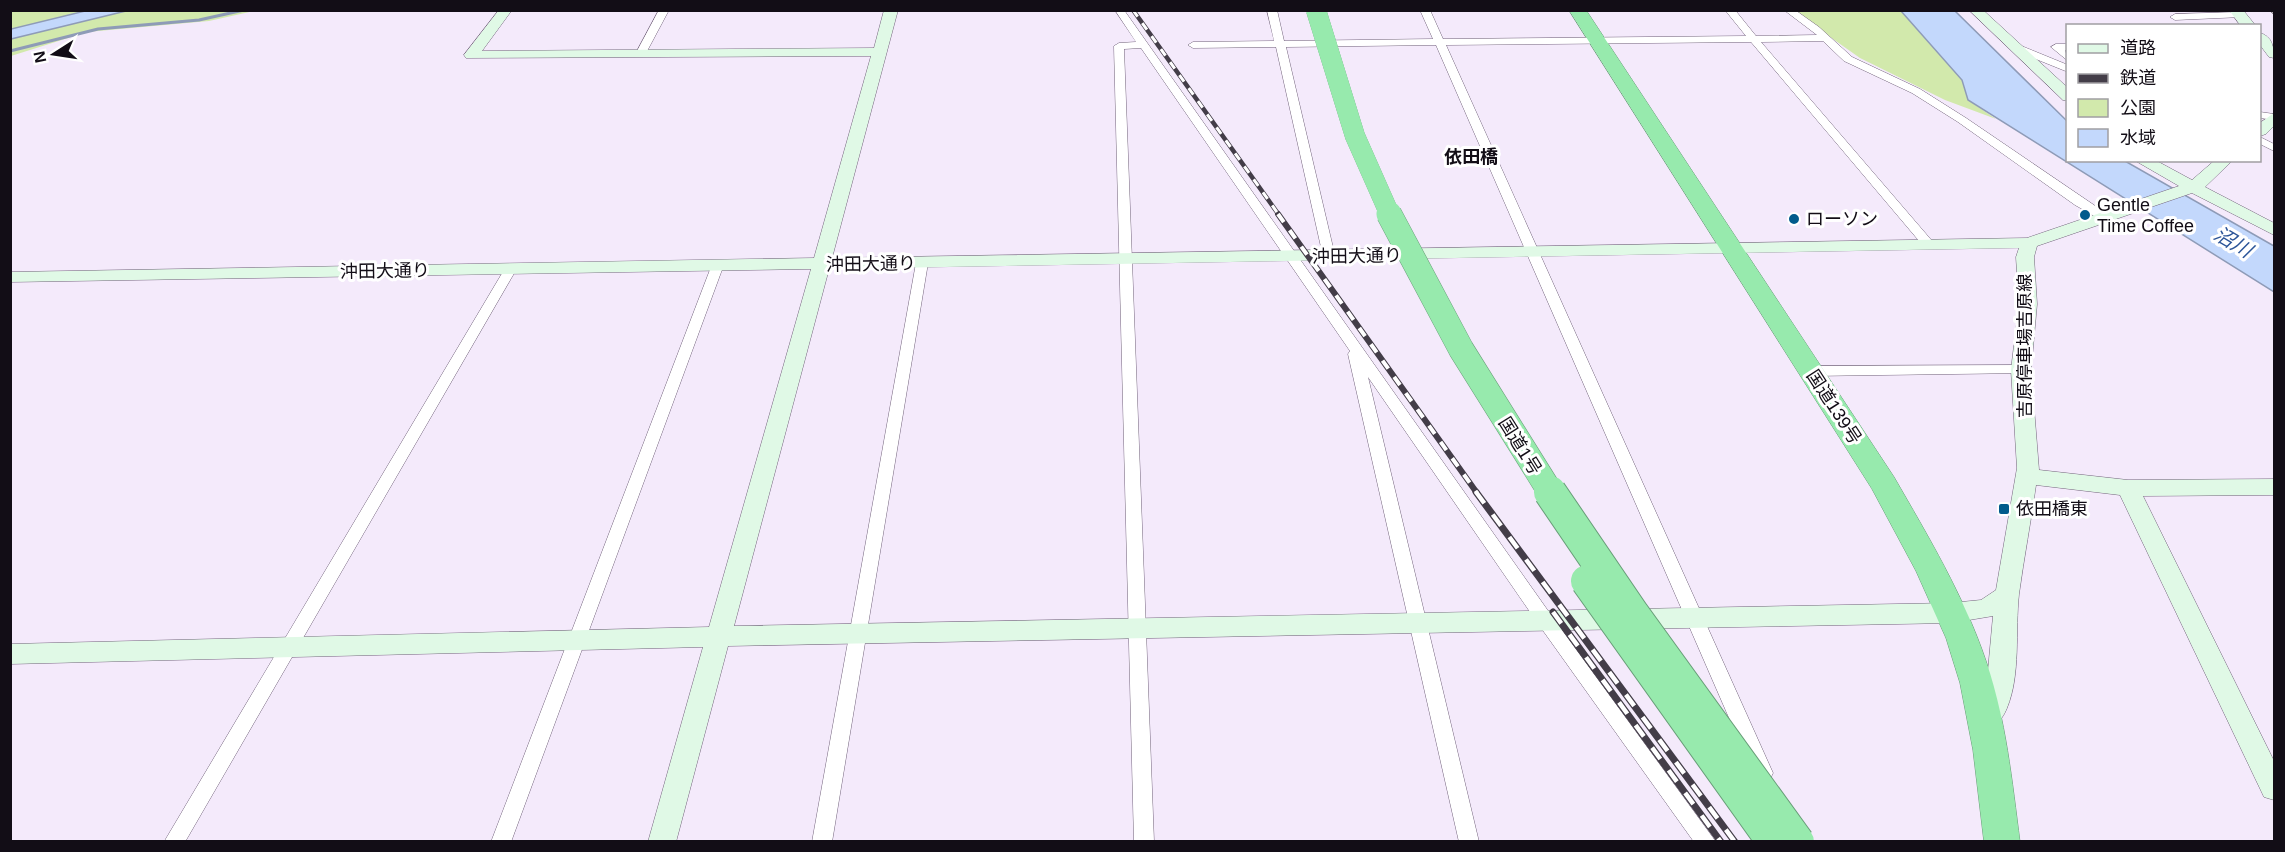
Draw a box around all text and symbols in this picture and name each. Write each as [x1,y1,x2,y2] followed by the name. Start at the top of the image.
[24,24,84,84] north arrow
[2066,24,2261,162] legend
[2120,38,2156,58] text: 道路
[30,50,49,64] text: N
[2120,68,2156,88] text: 鉄道
[2120,98,2156,118] text: 公園
[2120,128,2156,148] text: 水域
[1444,147,1498,167] district label: 依田橋
[2097,195,2194,236] place label: Gentle Time Coffee
[2078,208,2092,222] marker: Gentle Time Coffee
[1806,209,1878,229] place label: ローソン
[1787,212,1801,226] marker: ローソン
[2210,222,2258,263] water label: 沼川
[1312,245,1402,267] street label: 沖田大通り
[826,253,916,275] street label: 沖田大通り
[340,260,430,282] street label: 沖田大通り
[2015,274,2035,418] street label: 吉原停車場吉原線
[1803,366,1865,448] street label: 国道139号
[1495,414,1545,478] street label: 国道1号
[2016,499,2088,519] place label: 依田橋東
[1997,502,2011,516] marker: 依田橋東

